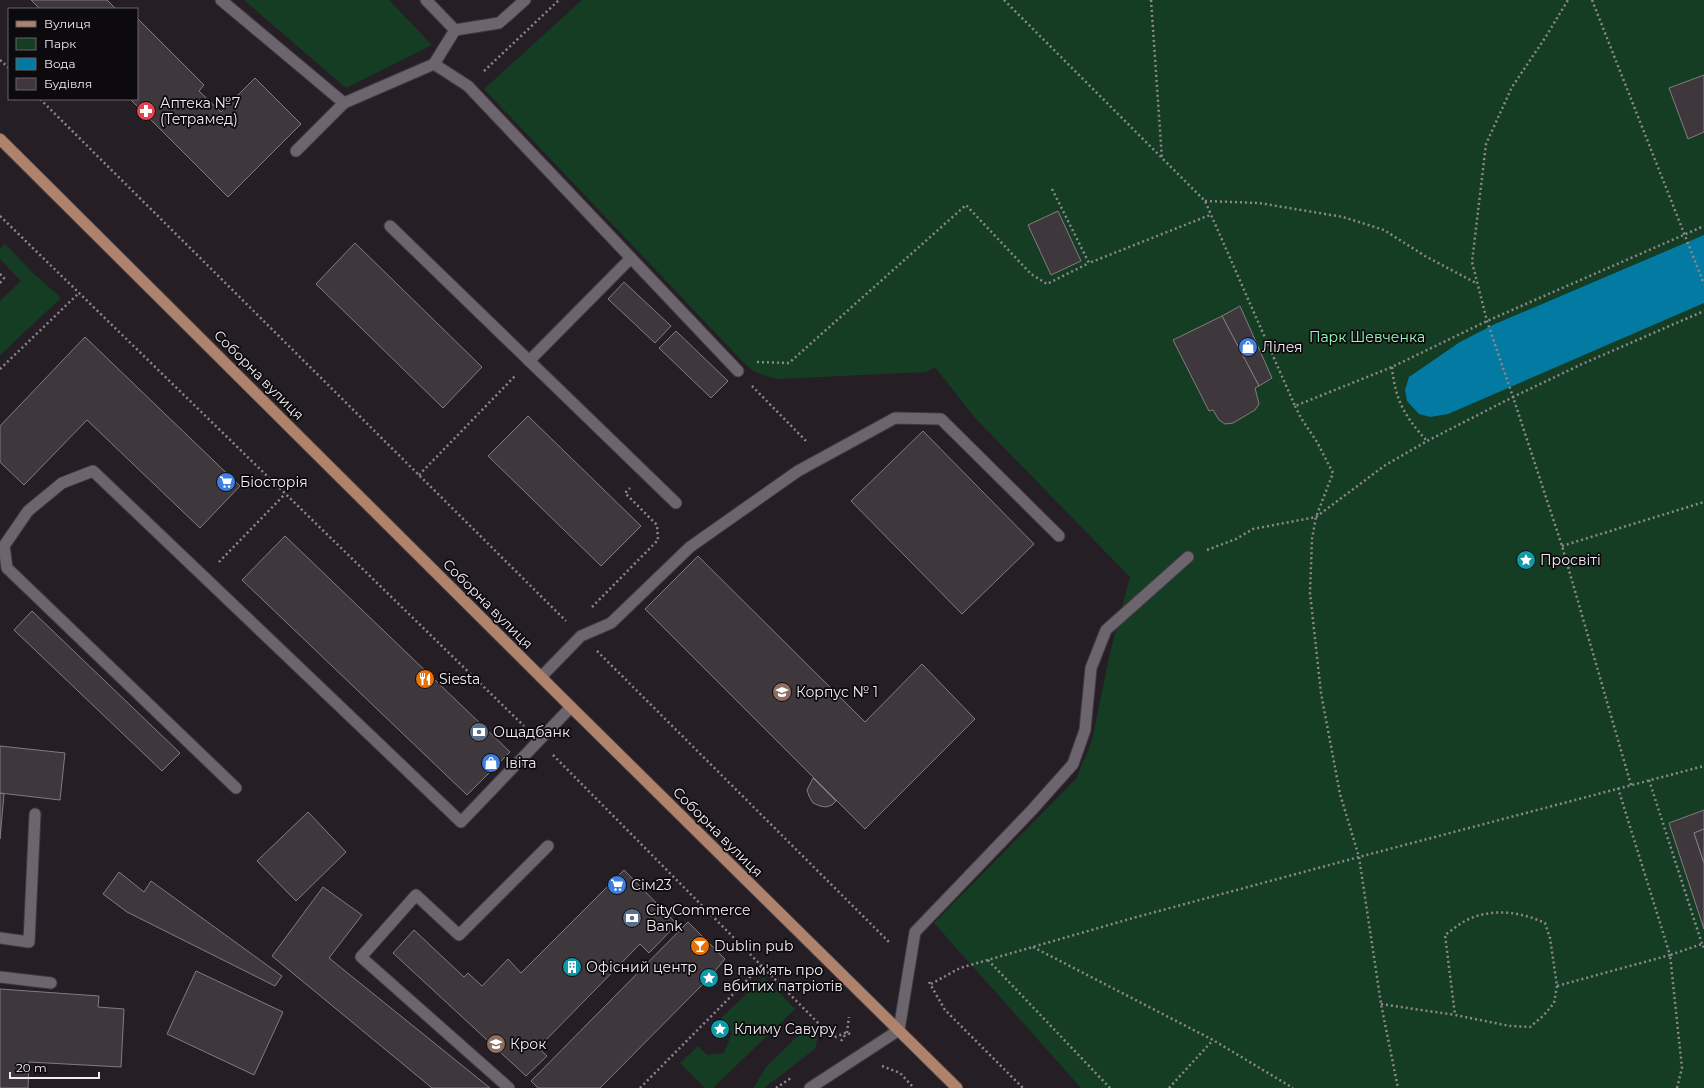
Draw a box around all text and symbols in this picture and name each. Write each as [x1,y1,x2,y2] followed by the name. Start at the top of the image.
[8,8,138,100] legend
[44,16,91,31] text: Вулиця
[44,36,76,51] text: Парк
[44,56,75,71] text: Вода
[44,76,92,91] text: Будівля
[160,94,240,128] place label: Аптека №7 (Тетрамед)
[135,100,157,122] pharmacy icon: Аптека №7 (Тетрамед)
[210,326,308,424] street label: Соборна вулиця
[1309,328,1425,346] park label: Парк Шевченка
[1237,336,1259,358] shop icon: Лілея
[1262,338,1303,356] place label: Лілея
[215,471,237,493] supermarket icon: Біосторія
[240,473,308,491] place label: Біосторія
[1515,549,1537,571] place icon: Просвіті
[1540,551,1601,569] place label: Просвіті
[439,555,537,653] street label: Соборна вулиця
[414,668,436,690] restaurant icon: Siesta
[439,670,480,688] place label: Siesta
[771,681,793,703] school or university icon: Корпус № 1
[796,683,878,701] place label: Корпус № 1
[468,721,490,743] bank icon: Ощадбанк
[493,723,570,741] place label: Ощадбанк
[480,752,502,774] shop icon: Івіта
[505,754,536,772] place label: Івіта
[669,783,767,881] street label: Соборна вулиця
[606,874,628,896] supermarket icon: Сім23
[631,876,672,894] place label: Сім23
[646,901,750,935] place label: CityCommerce Bank
[621,907,643,929] bank icon: CityCommerce Bank
[689,935,711,957] bar icon: Dublin pub
[714,937,794,955] place label: Dublin pub
[561,956,583,978] building icon: Офісний центр
[586,958,697,976] place label: Офісний центр
[723,961,843,995] place label: В пам'ять про вбитих патріотів
[698,967,720,989] place icon: В пам'ять про вбитих патріотів
[709,1018,731,1040] place icon: Климу Савуру
[734,1020,836,1038] place label: Климу Савуру
[485,1033,507,1055] school or university icon: Крок
[510,1035,546,1053] place label: Крок
[10,1054,99,1080] scale bar
[16,1060,47,1075] text: 20 m

